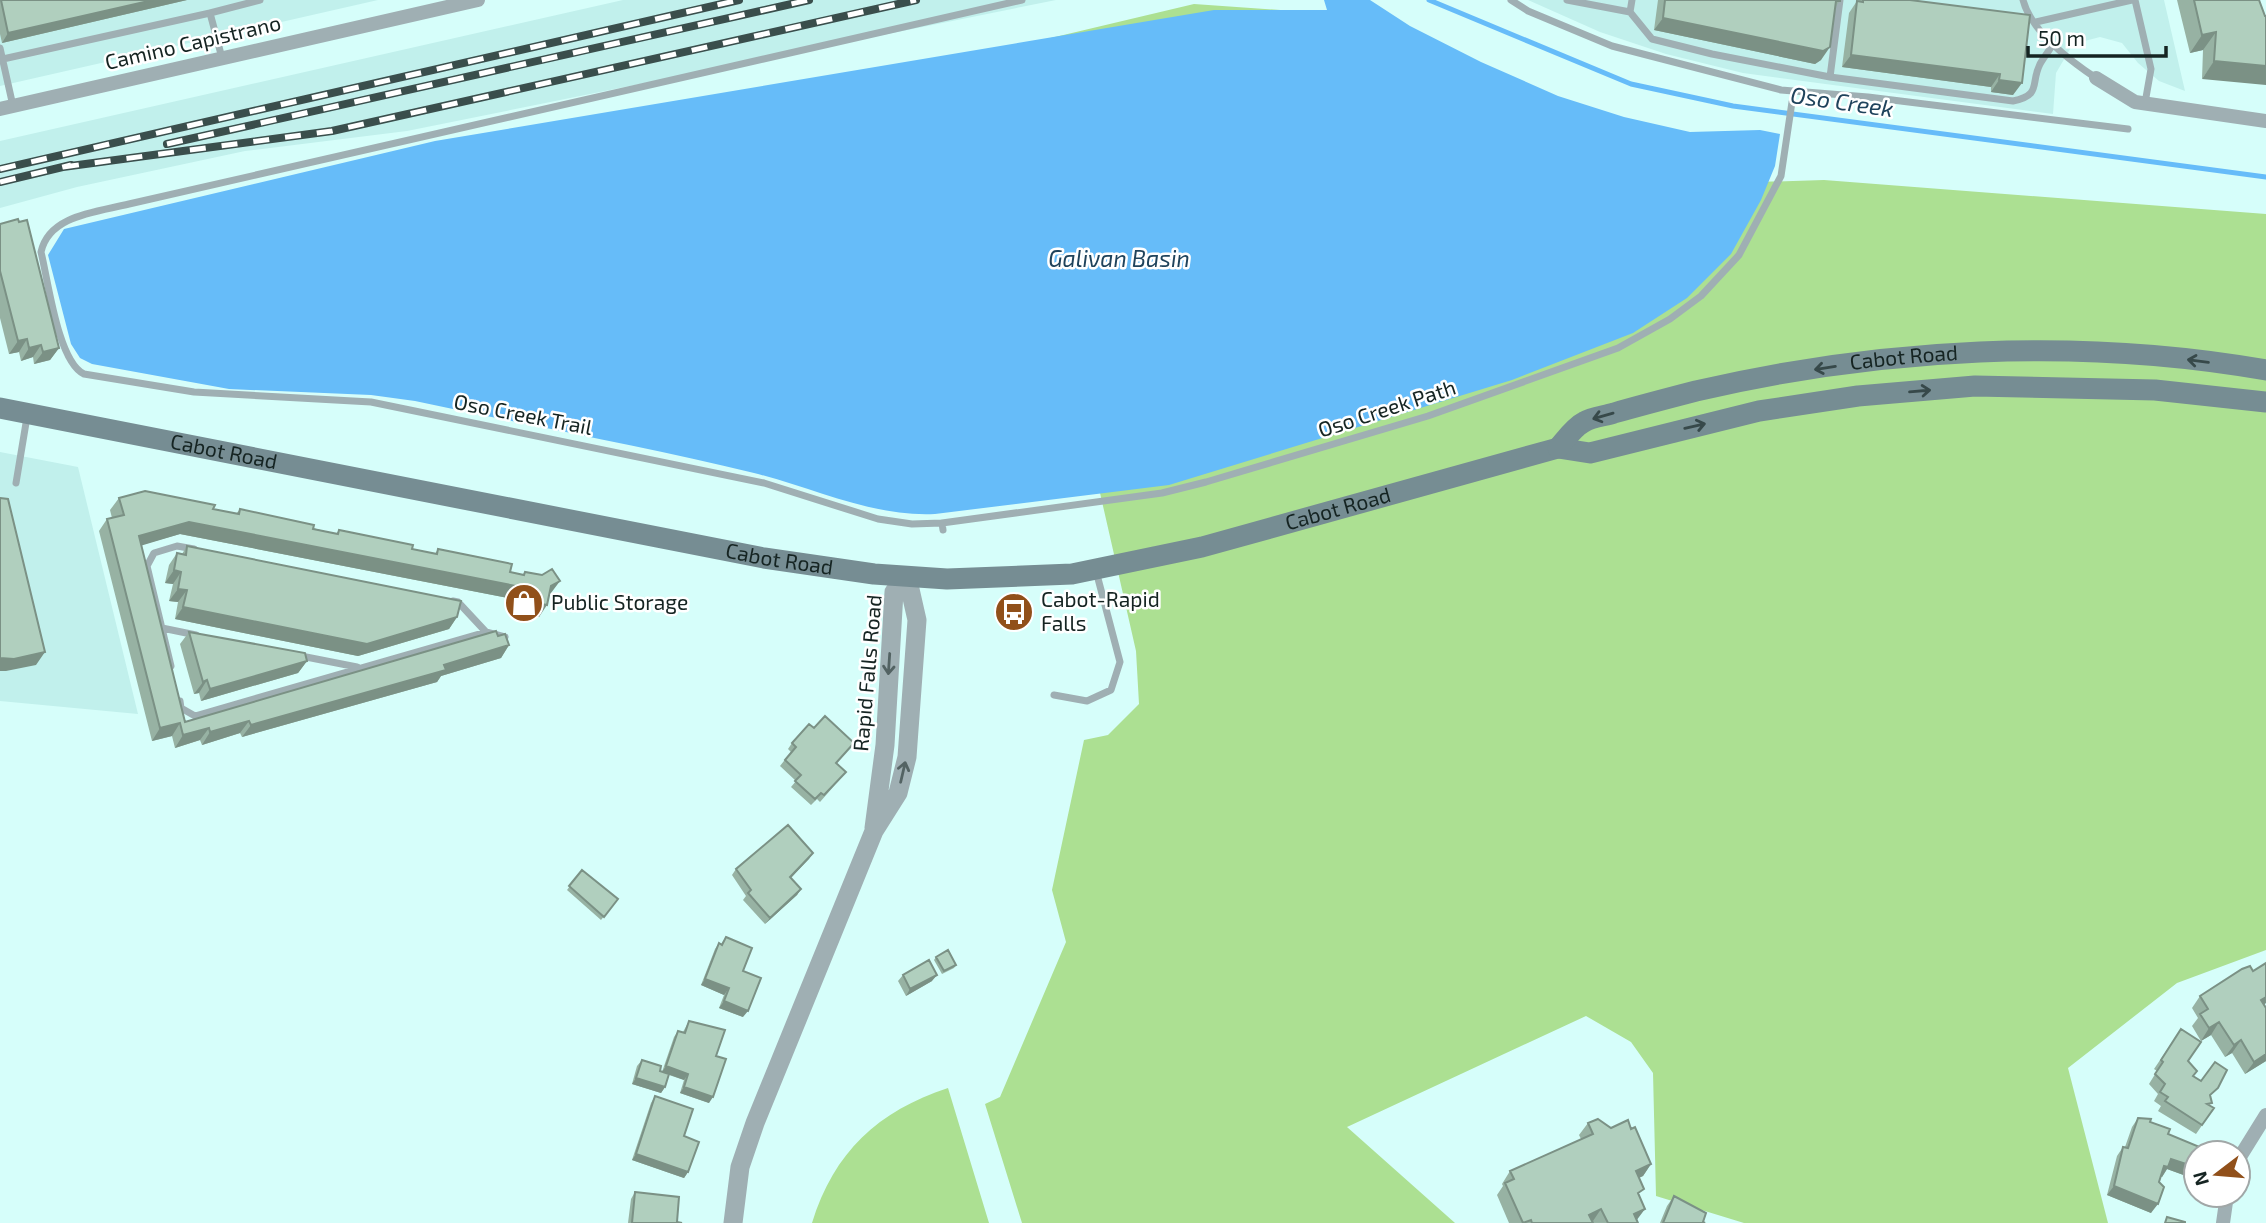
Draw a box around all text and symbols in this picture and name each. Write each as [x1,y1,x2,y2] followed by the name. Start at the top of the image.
[102,9,283,74] street label: Camino Capistrano
[2028,14,2166,58] scale bar
[2038,25,2085,50] text: 50 m
[1789,80,1895,122] water label: Oso Creek
[1048,244,1190,272] water label: Galivan Basin
[1848,339,1959,374] street label: Cabot Road
[2187,354,2210,367] one-way arrow
[1814,361,1837,374] one-way arrow
[1315,374,1458,442] street label: Oso Creek Path
[1908,384,1930,397] one-way arrow
[452,388,595,439] street label: Oso Creek Trail
[1592,411,1614,424] one-way arrow
[1683,418,1706,432] one-way arrow
[168,428,280,473] street label: Cabot Road
[1282,481,1393,534] street label: Cabot Road
[724,537,835,579] street label: Cabot Road
[503,582,545,624] shop icon: Public Storage
[1041,586,1160,635] place label: Cabot-Rapid Falls
[551,589,688,614] place label: Public Storage
[993,591,1035,633] bus stop icon: Cabot-Rapid Falls
[847,593,886,752] street label: Rapid Falls Road
[883,652,896,675] one-way arrow
[897,761,911,784] one-way arrow
[2182,1139,2252,1209] north arrow
[2187,1169,2213,1189] text: N

